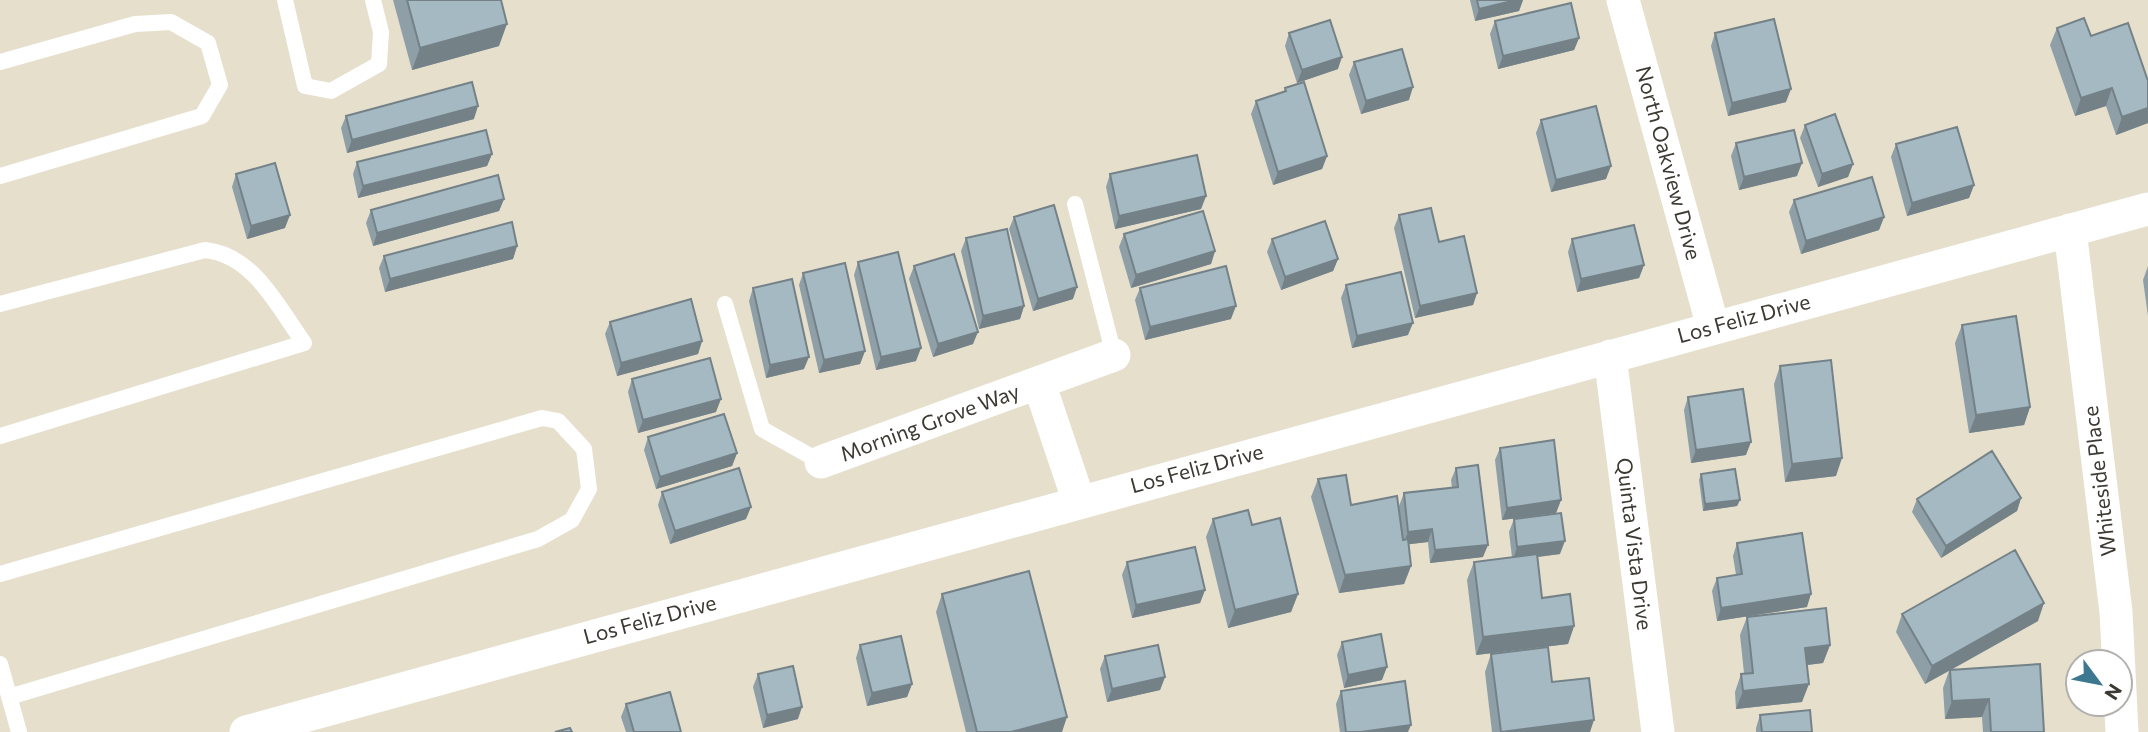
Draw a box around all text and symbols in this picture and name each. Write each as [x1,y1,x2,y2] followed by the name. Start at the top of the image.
[1632,63,1707,262] street label: North Oakview Drive
[1674,288,1813,347] street label: Los Feliz Drive
[836,378,1023,466] street label: Morning Grove Way
[2077,404,2120,558] street label: Whiteside Place
[1127,438,1266,497] street label: Los Feliz Drive
[1613,456,1658,631] street label: Quinta Vista Drive
[580,589,719,648] street label: Los Feliz Drive
[2064,648,2134,718] north arrow
[2100,680,2127,704] text: N

